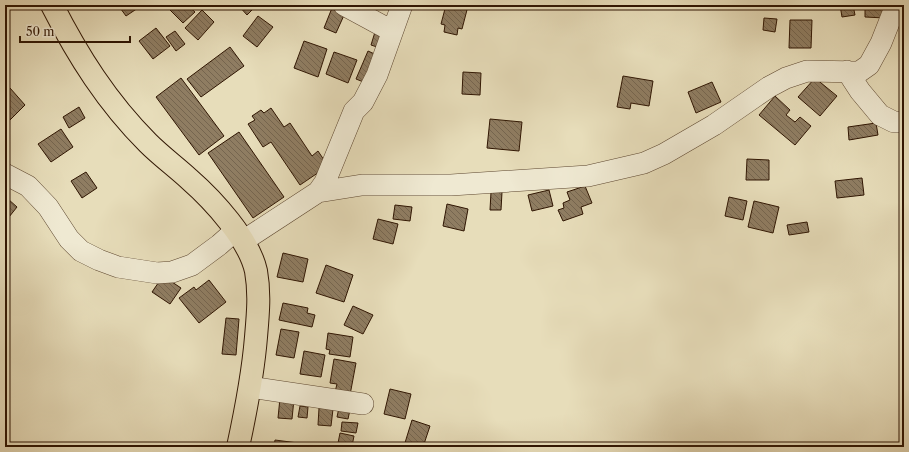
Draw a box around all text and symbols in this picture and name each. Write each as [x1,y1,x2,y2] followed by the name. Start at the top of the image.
[20,18,130,44] scale bar
[26,24,55,39] text: 50 m

